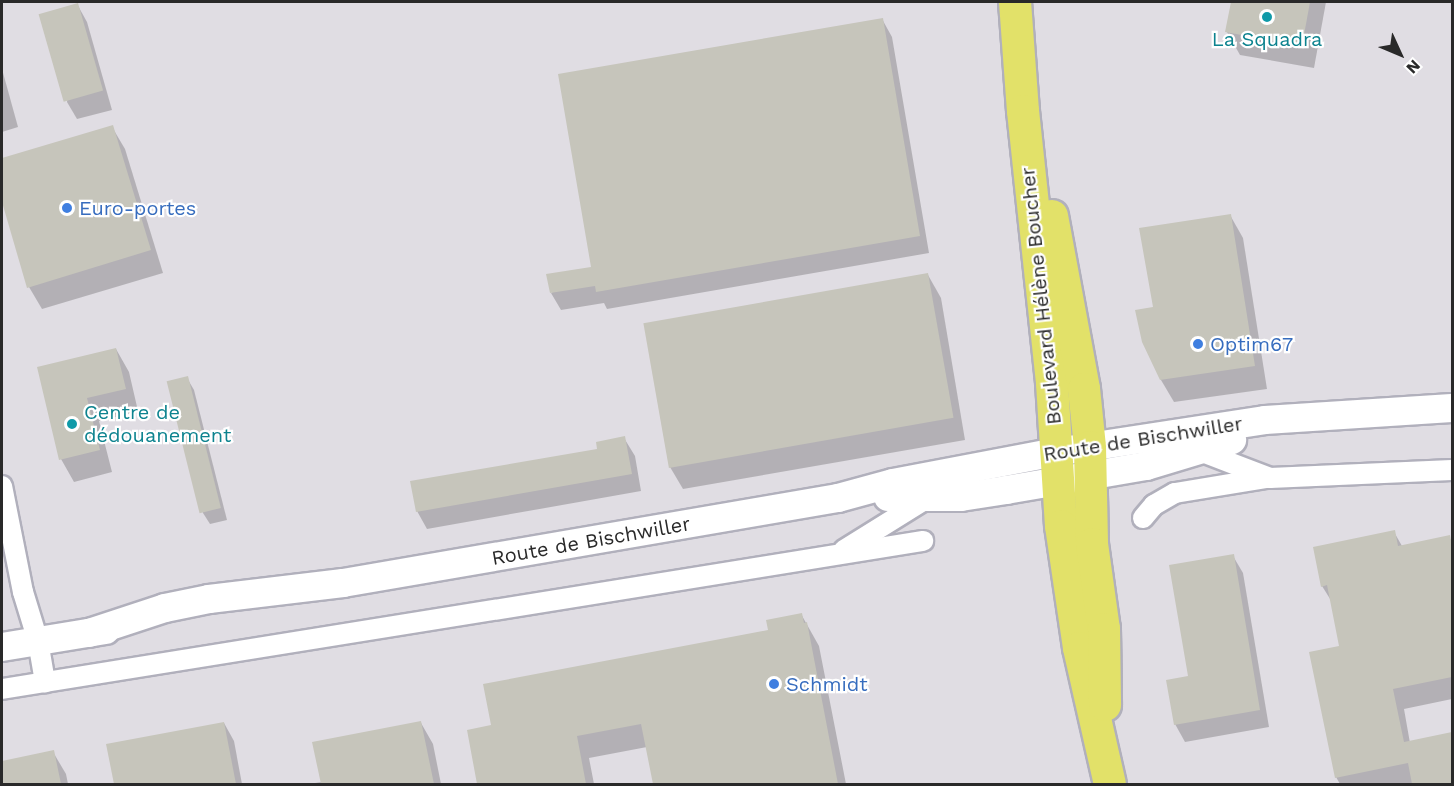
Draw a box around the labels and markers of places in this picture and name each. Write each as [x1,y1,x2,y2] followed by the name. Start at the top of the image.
[1260,10,1274,24] marker: La Squadra
[1212,27,1322,51] place label: La Squadra
[79,196,196,220] place label: Euro-portes
[60,201,74,215] marker: Euro-portes
[1210,332,1293,356] place label: Optim67
[1191,337,1205,351] marker: Optim67
[84,400,231,447] place label: Centre de dédouanement
[65,417,79,431] marker: Centre de dédouanement
[786,672,868,696] place label: Schmidt
[767,677,781,691] marker: Schmidt

